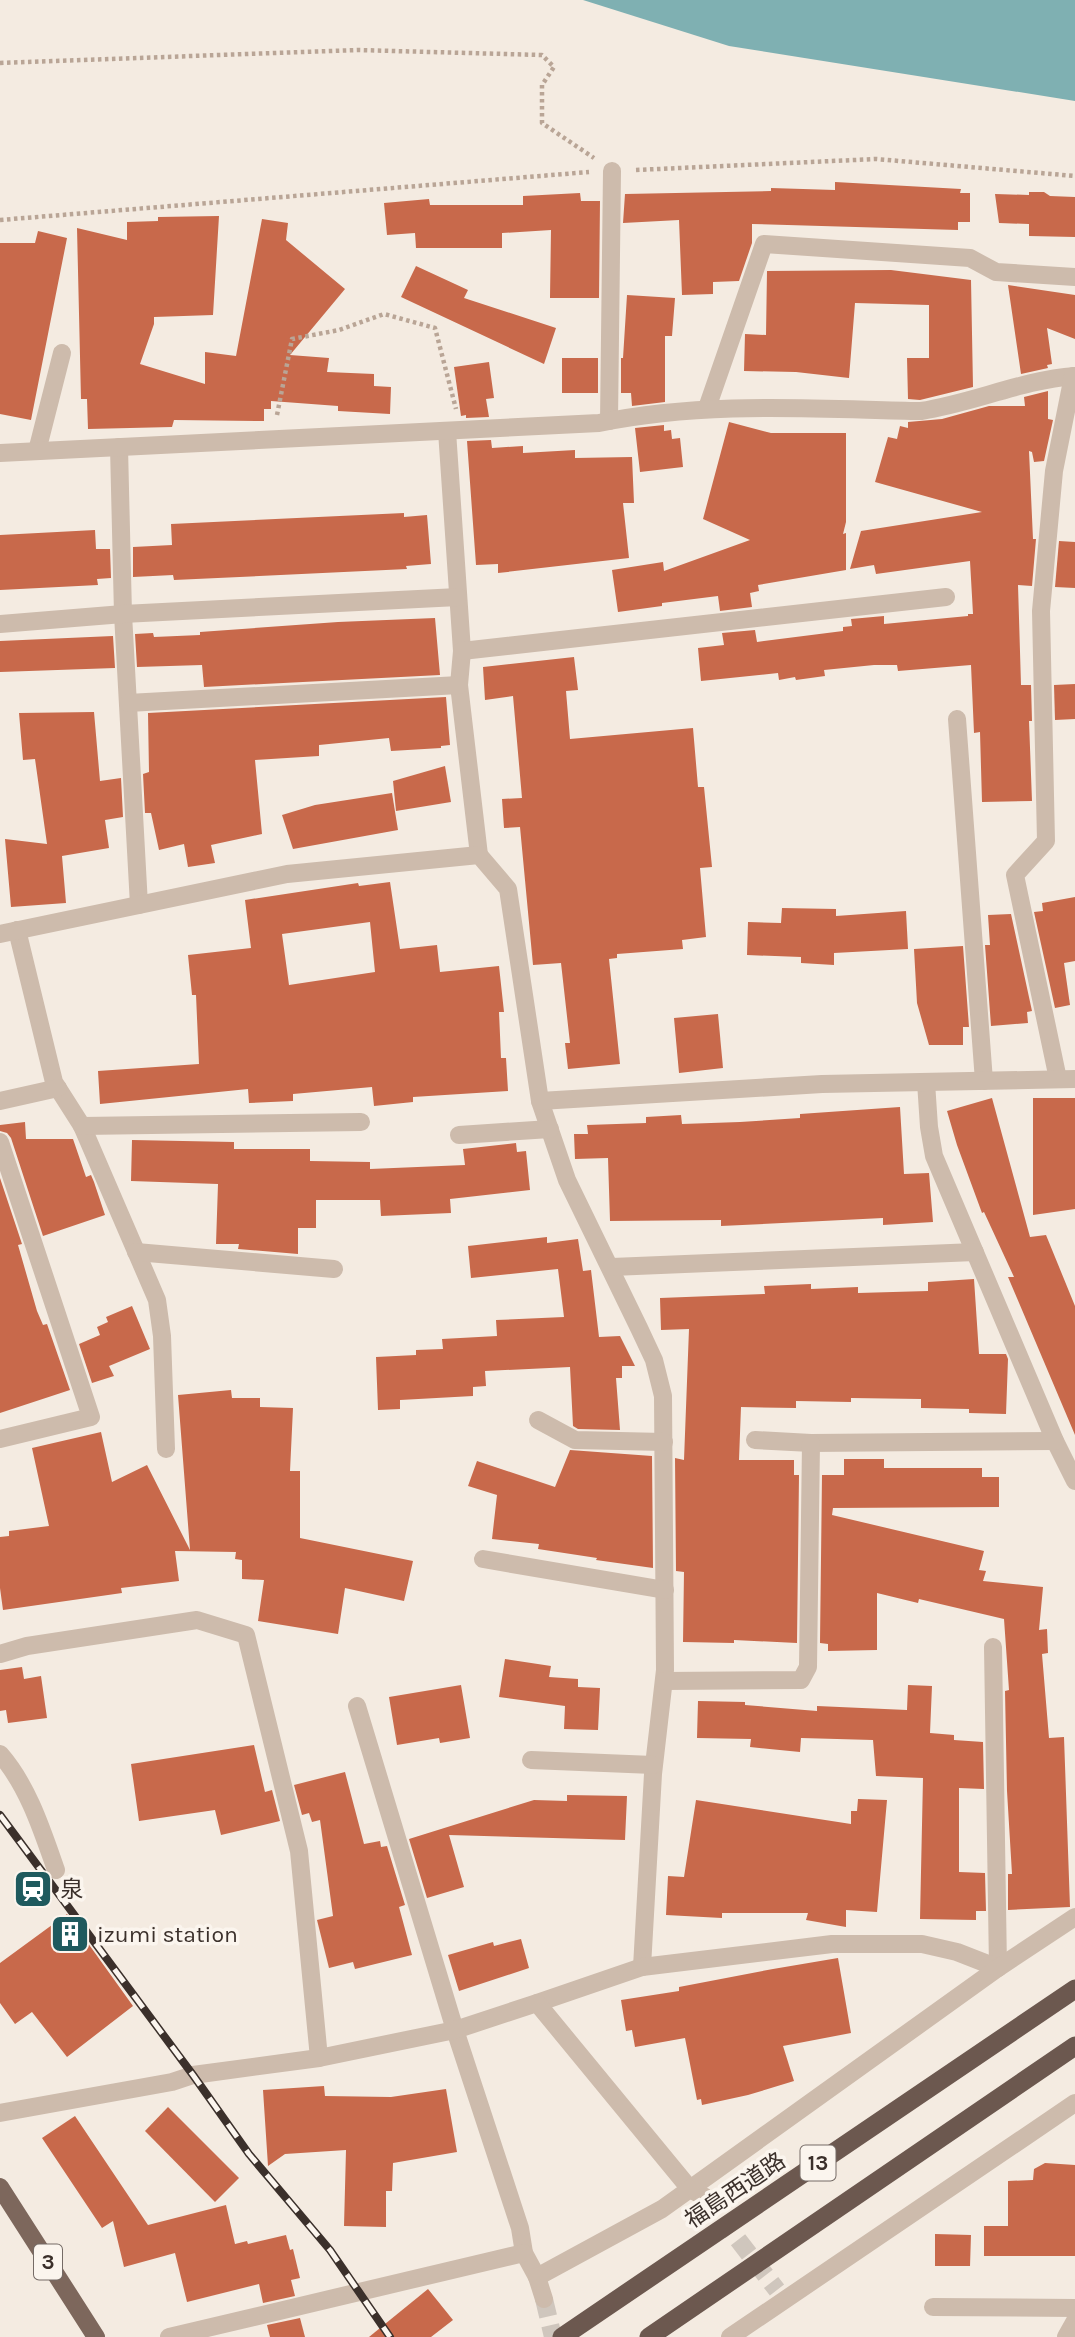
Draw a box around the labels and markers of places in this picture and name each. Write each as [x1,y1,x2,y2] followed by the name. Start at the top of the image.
[12,1868,54,1910] station icon: 泉
[60,1876,83,1903] place label: 泉
[49,1913,91,1955] building icon: izumi station
[97,1921,238,1948] place label: izumi station

